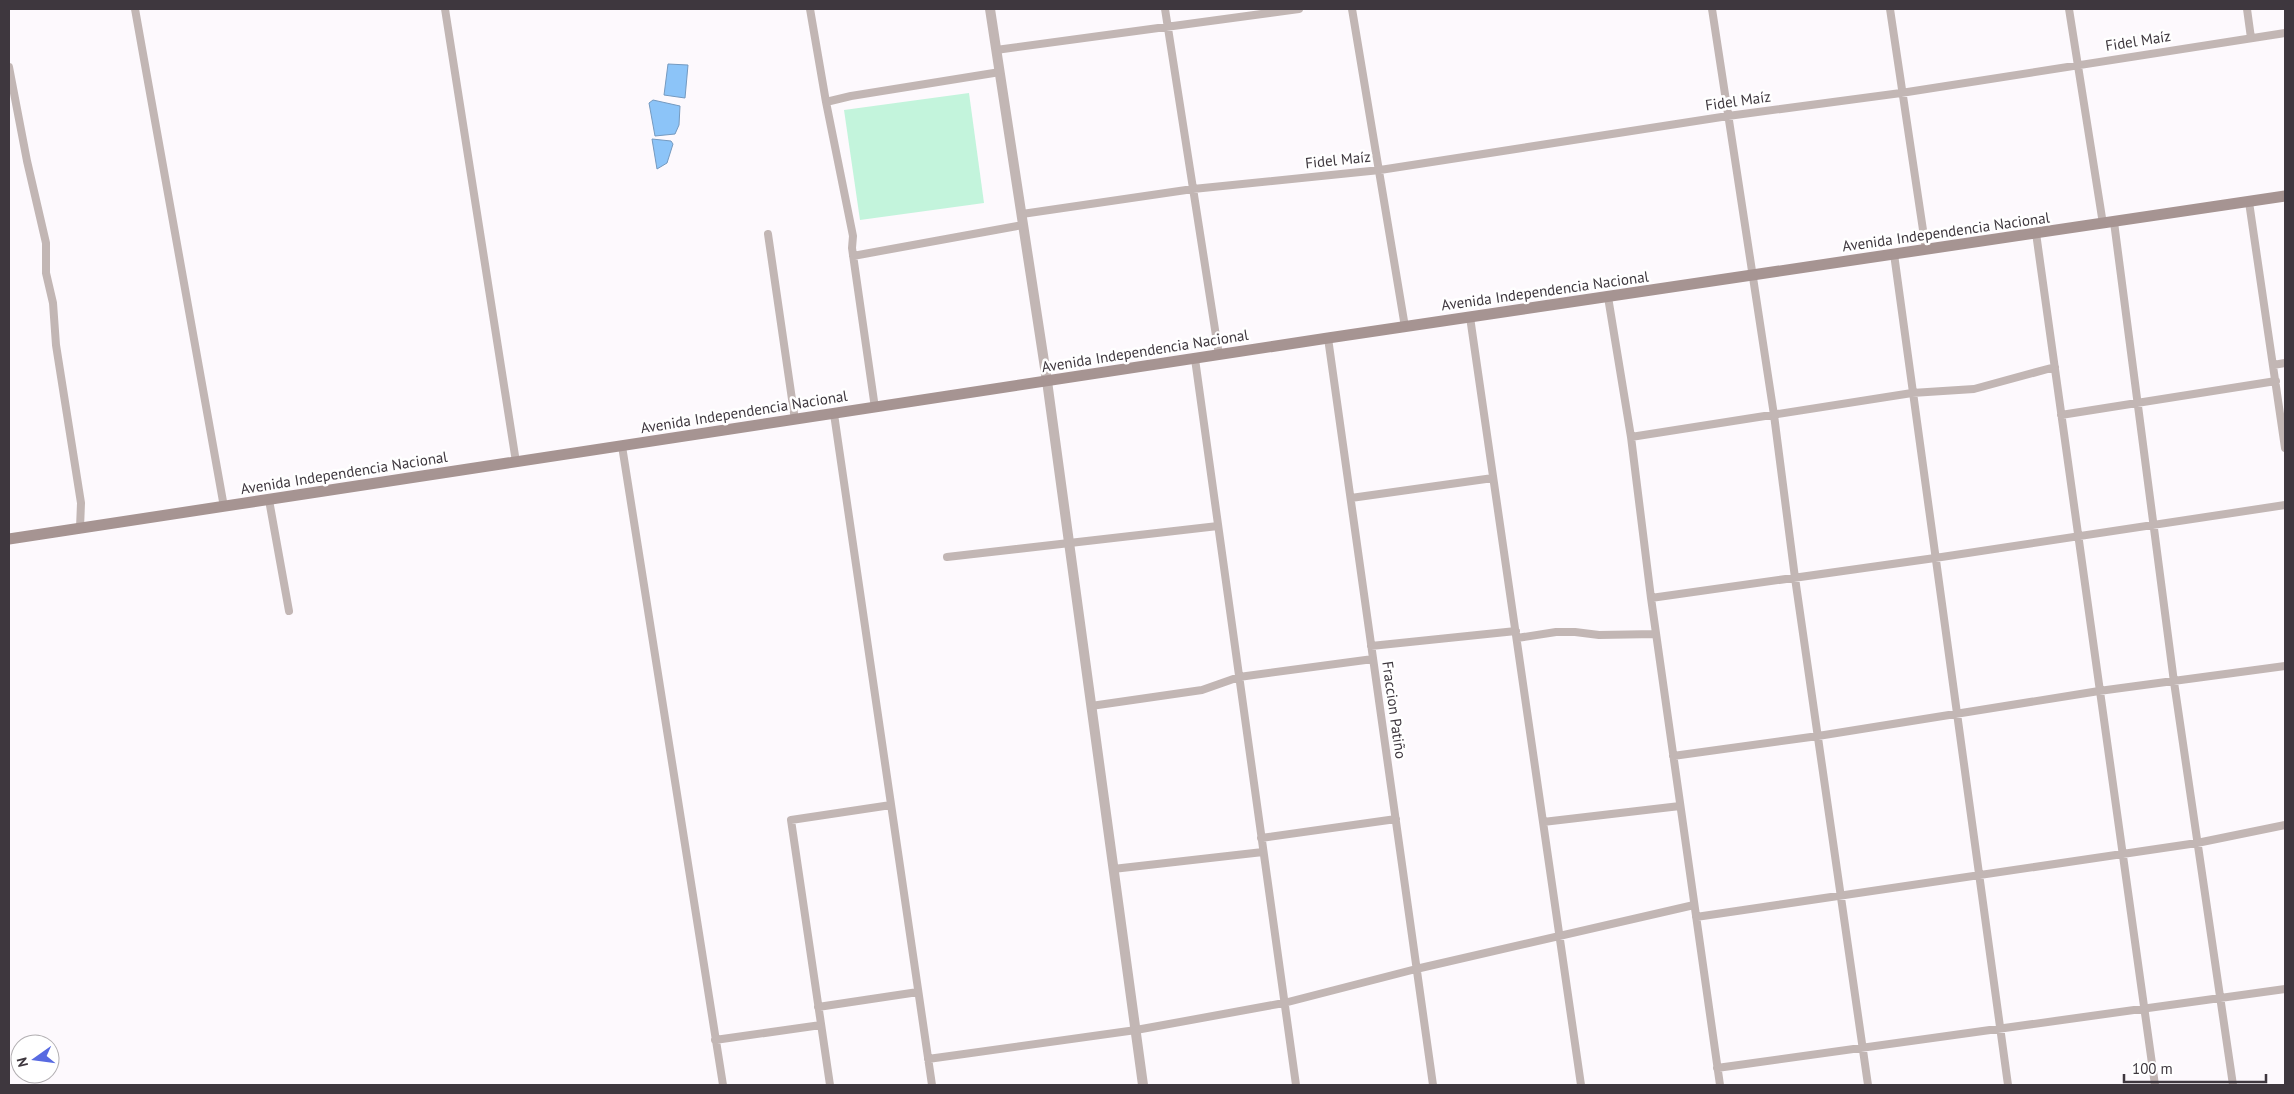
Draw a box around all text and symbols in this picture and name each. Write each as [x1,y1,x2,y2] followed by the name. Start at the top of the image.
[2104,26,2172,55] street label: Fidel Maíz
[1704,87,1772,114] street label: Fidel Maíz
[1304,147,1372,172] street label: Fidel Maíz
[1841,207,2052,255] street label: Avenida Independencia Nacional
[1440,266,1651,314] street label: Avenida Independencia Nacional
[1040,325,1250,376] street label: Avenida Independencia Nacional
[639,386,849,437] street label: Avenida Independencia Nacional
[239,447,449,498] street label: Avenida Independencia Nacional
[1378,660,1411,760] street label: Fraccion Patiño
[10,1034,60,1084] north arrow
[2124,1052,2266,1084] scale bar
[13,1056,32,1069] text: N
[2132,1059,2173,1078] text: 100 m

